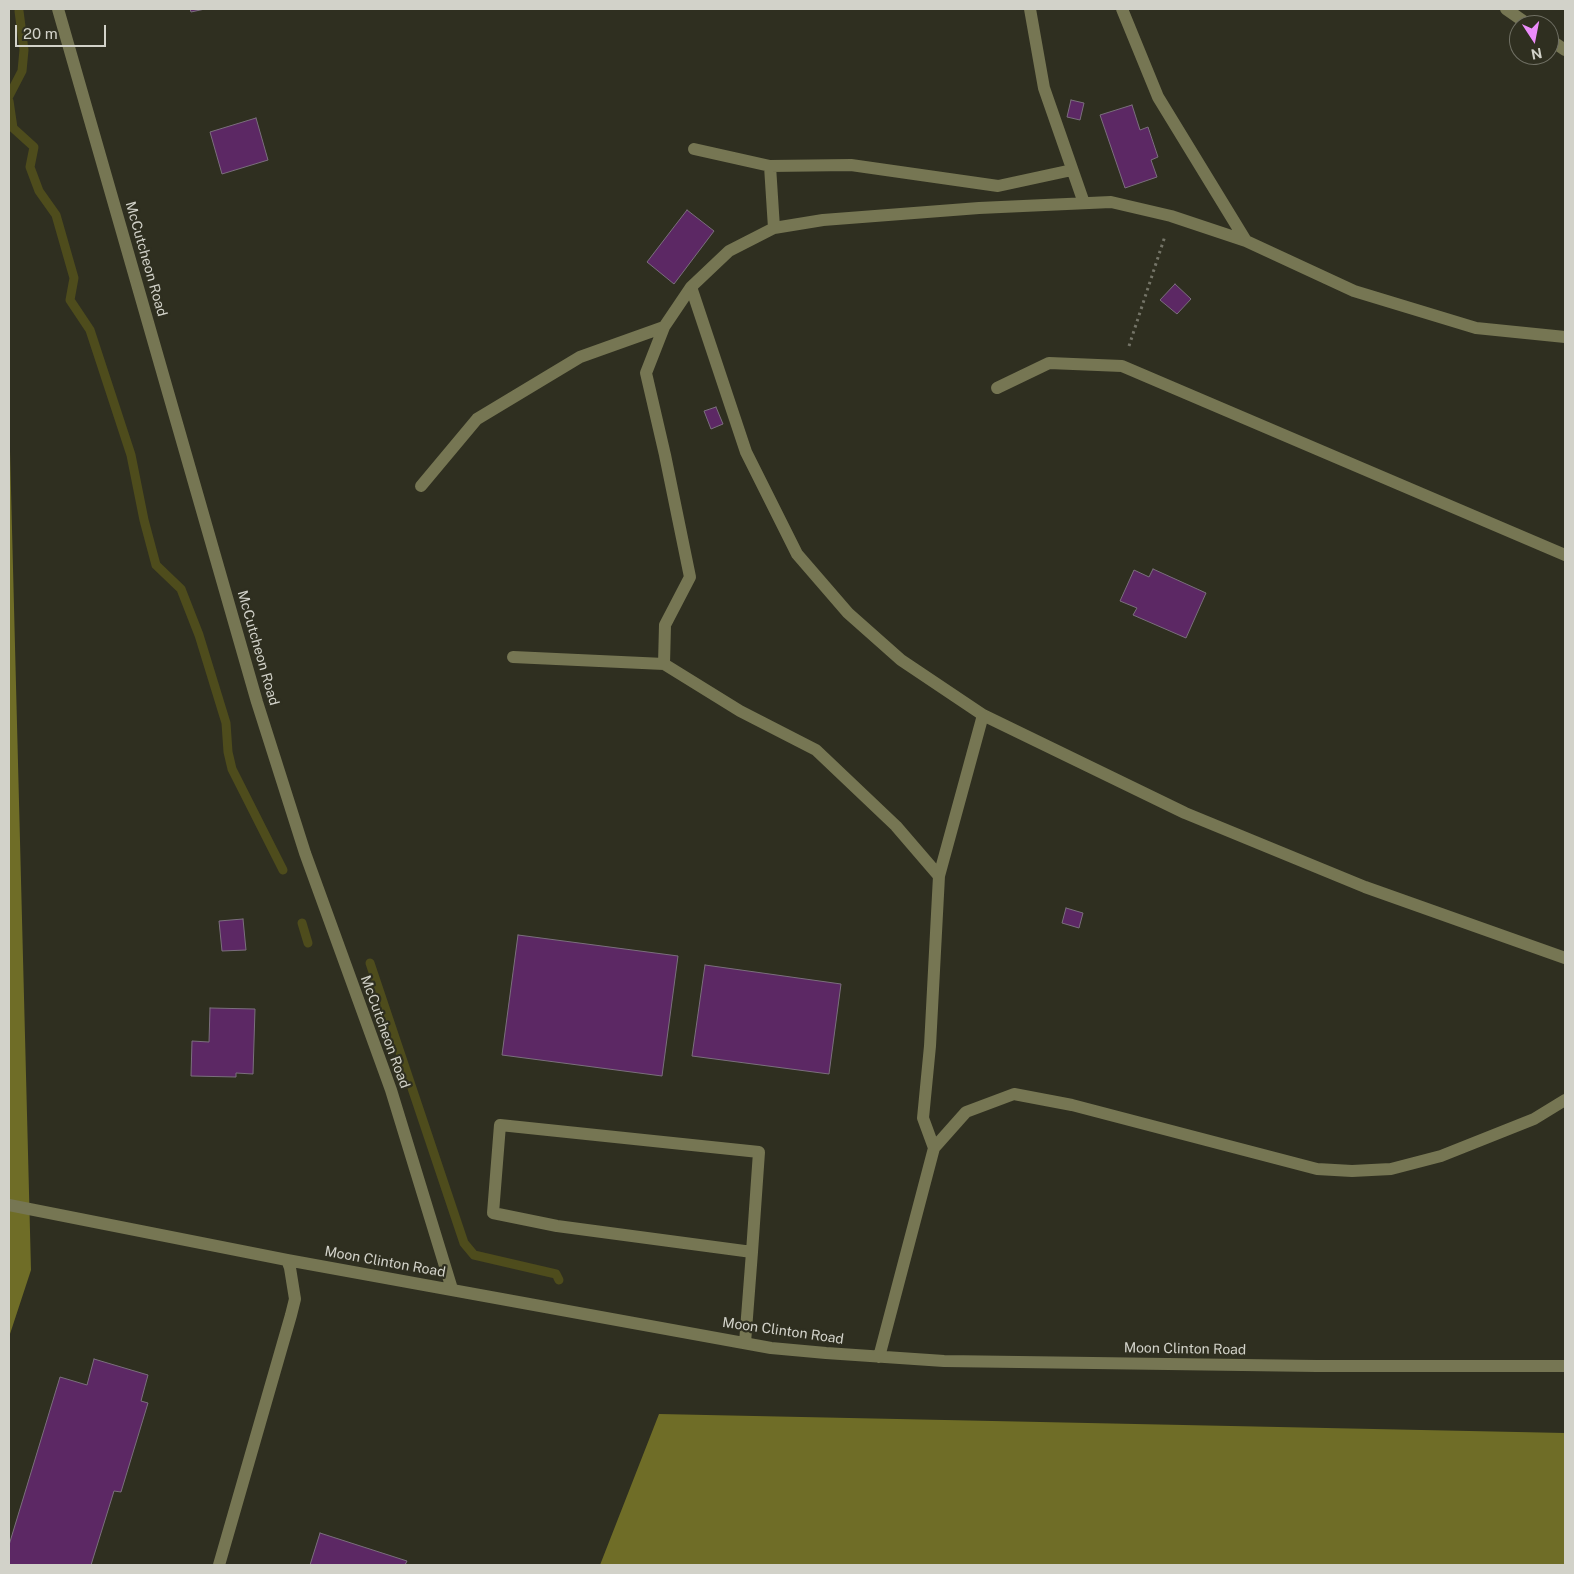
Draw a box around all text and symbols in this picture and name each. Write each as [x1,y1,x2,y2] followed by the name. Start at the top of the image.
[18,15,109,47] scale bar
[1509,15,1559,65] north arrow
[23,25,58,42] text: 20 m
[1530,45,1544,63] text: N
[122,199,170,319] street label: McCutcheon Road
[234,588,282,708] street label: McCutcheon Road
[357,973,413,1091] street label: McCutcheon Road
[323,1243,447,1281] street label: Moon Clinton Road
[721,1314,845,1348] street label: Moon Clinton Road
[1124,1340,1246,1358] street label: Moon Clinton Road

